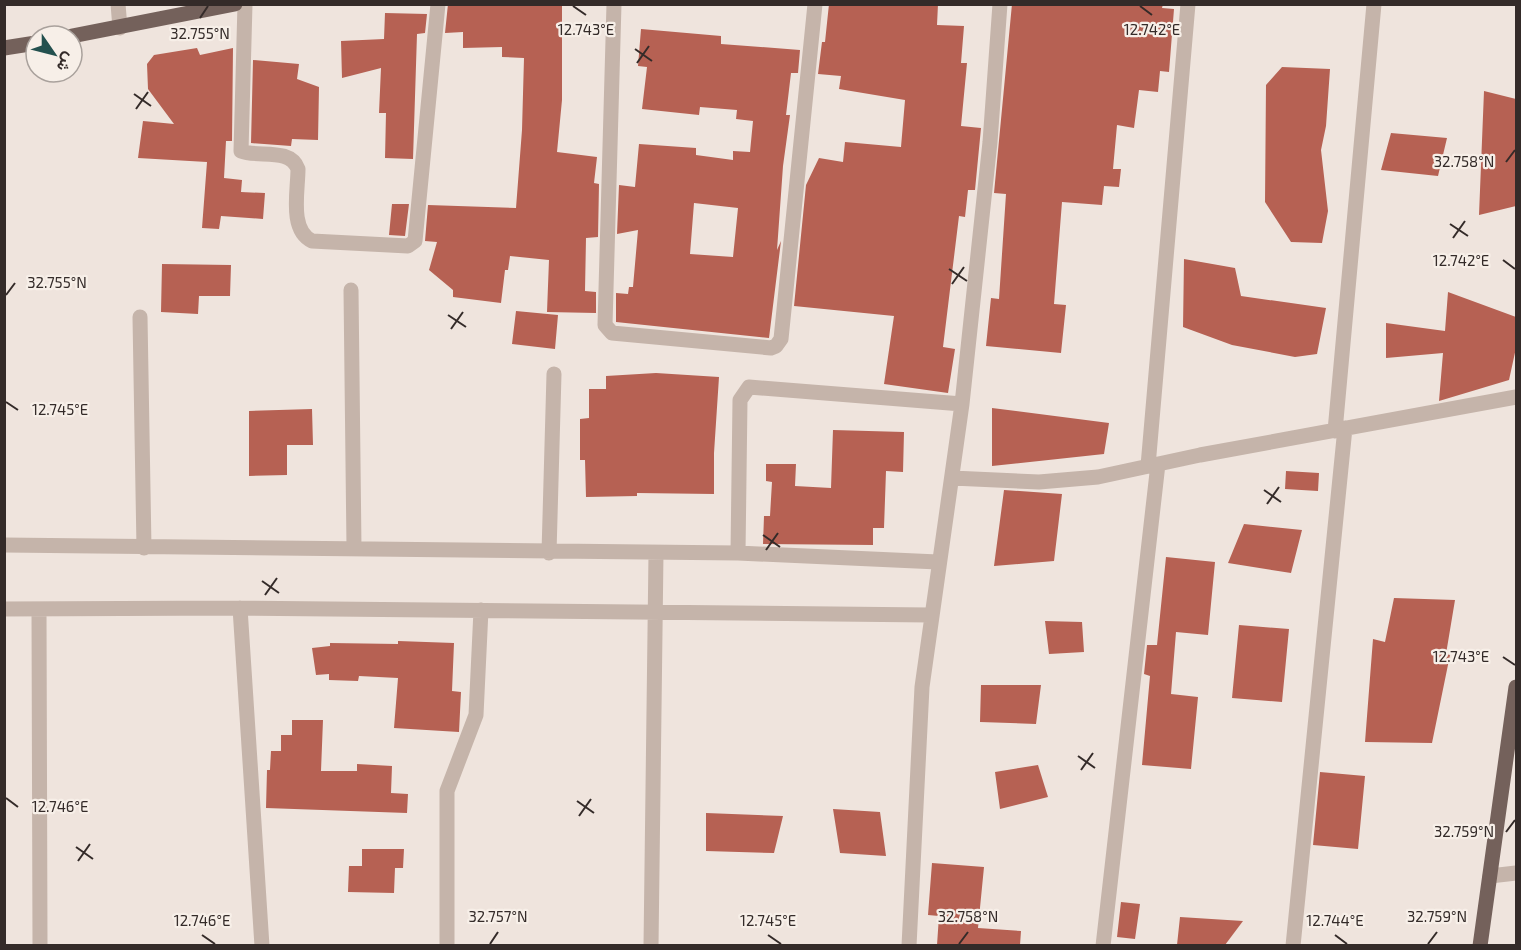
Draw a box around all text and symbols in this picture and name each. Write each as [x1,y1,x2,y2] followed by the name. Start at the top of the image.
[558,20,614,38] text: 12.743°E
[1124,20,1180,38] text: 12.742°E
[24,24,84,84] north arrow
[170,24,230,42] text: 32.755°N
[53,49,80,76] text: ش
[1434,152,1494,170] text: 32.758°N
[1433,251,1489,269] text: 12.742°E
[27,273,87,291] text: 32.755°N
[32,400,88,418] text: 12.745°E
[1433,647,1489,665] text: 12.743°E
[32,797,88,815] text: 12.746°E
[1434,822,1494,840] text: 32.759°N
[468,907,528,925] text: 32.757°N
[938,907,998,925] text: 32.758°N
[1407,907,1467,925] text: 32.759°N
[174,911,230,929] text: 12.746°E
[740,911,796,929] text: 12.745°E
[1306,911,1364,929] text: 12.744°E

